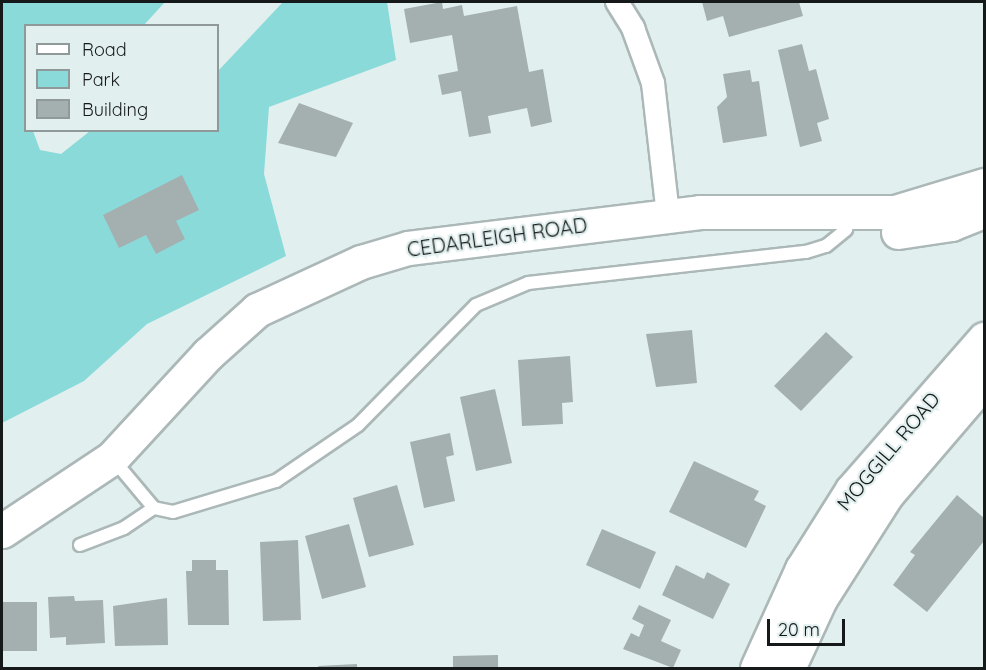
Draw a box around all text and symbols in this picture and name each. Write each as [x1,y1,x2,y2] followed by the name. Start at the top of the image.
[24,24,219,132] legend
[82,38,127,61] text: Road
[82,68,120,91] text: Park
[82,98,148,121] text: Building
[405,212,589,262] street label: CEDARLEIGH ROAD
[832,387,944,515] street label: MOGGILL ROAD
[770,607,848,645] scale bar
[778,618,820,641] text: 20 m

